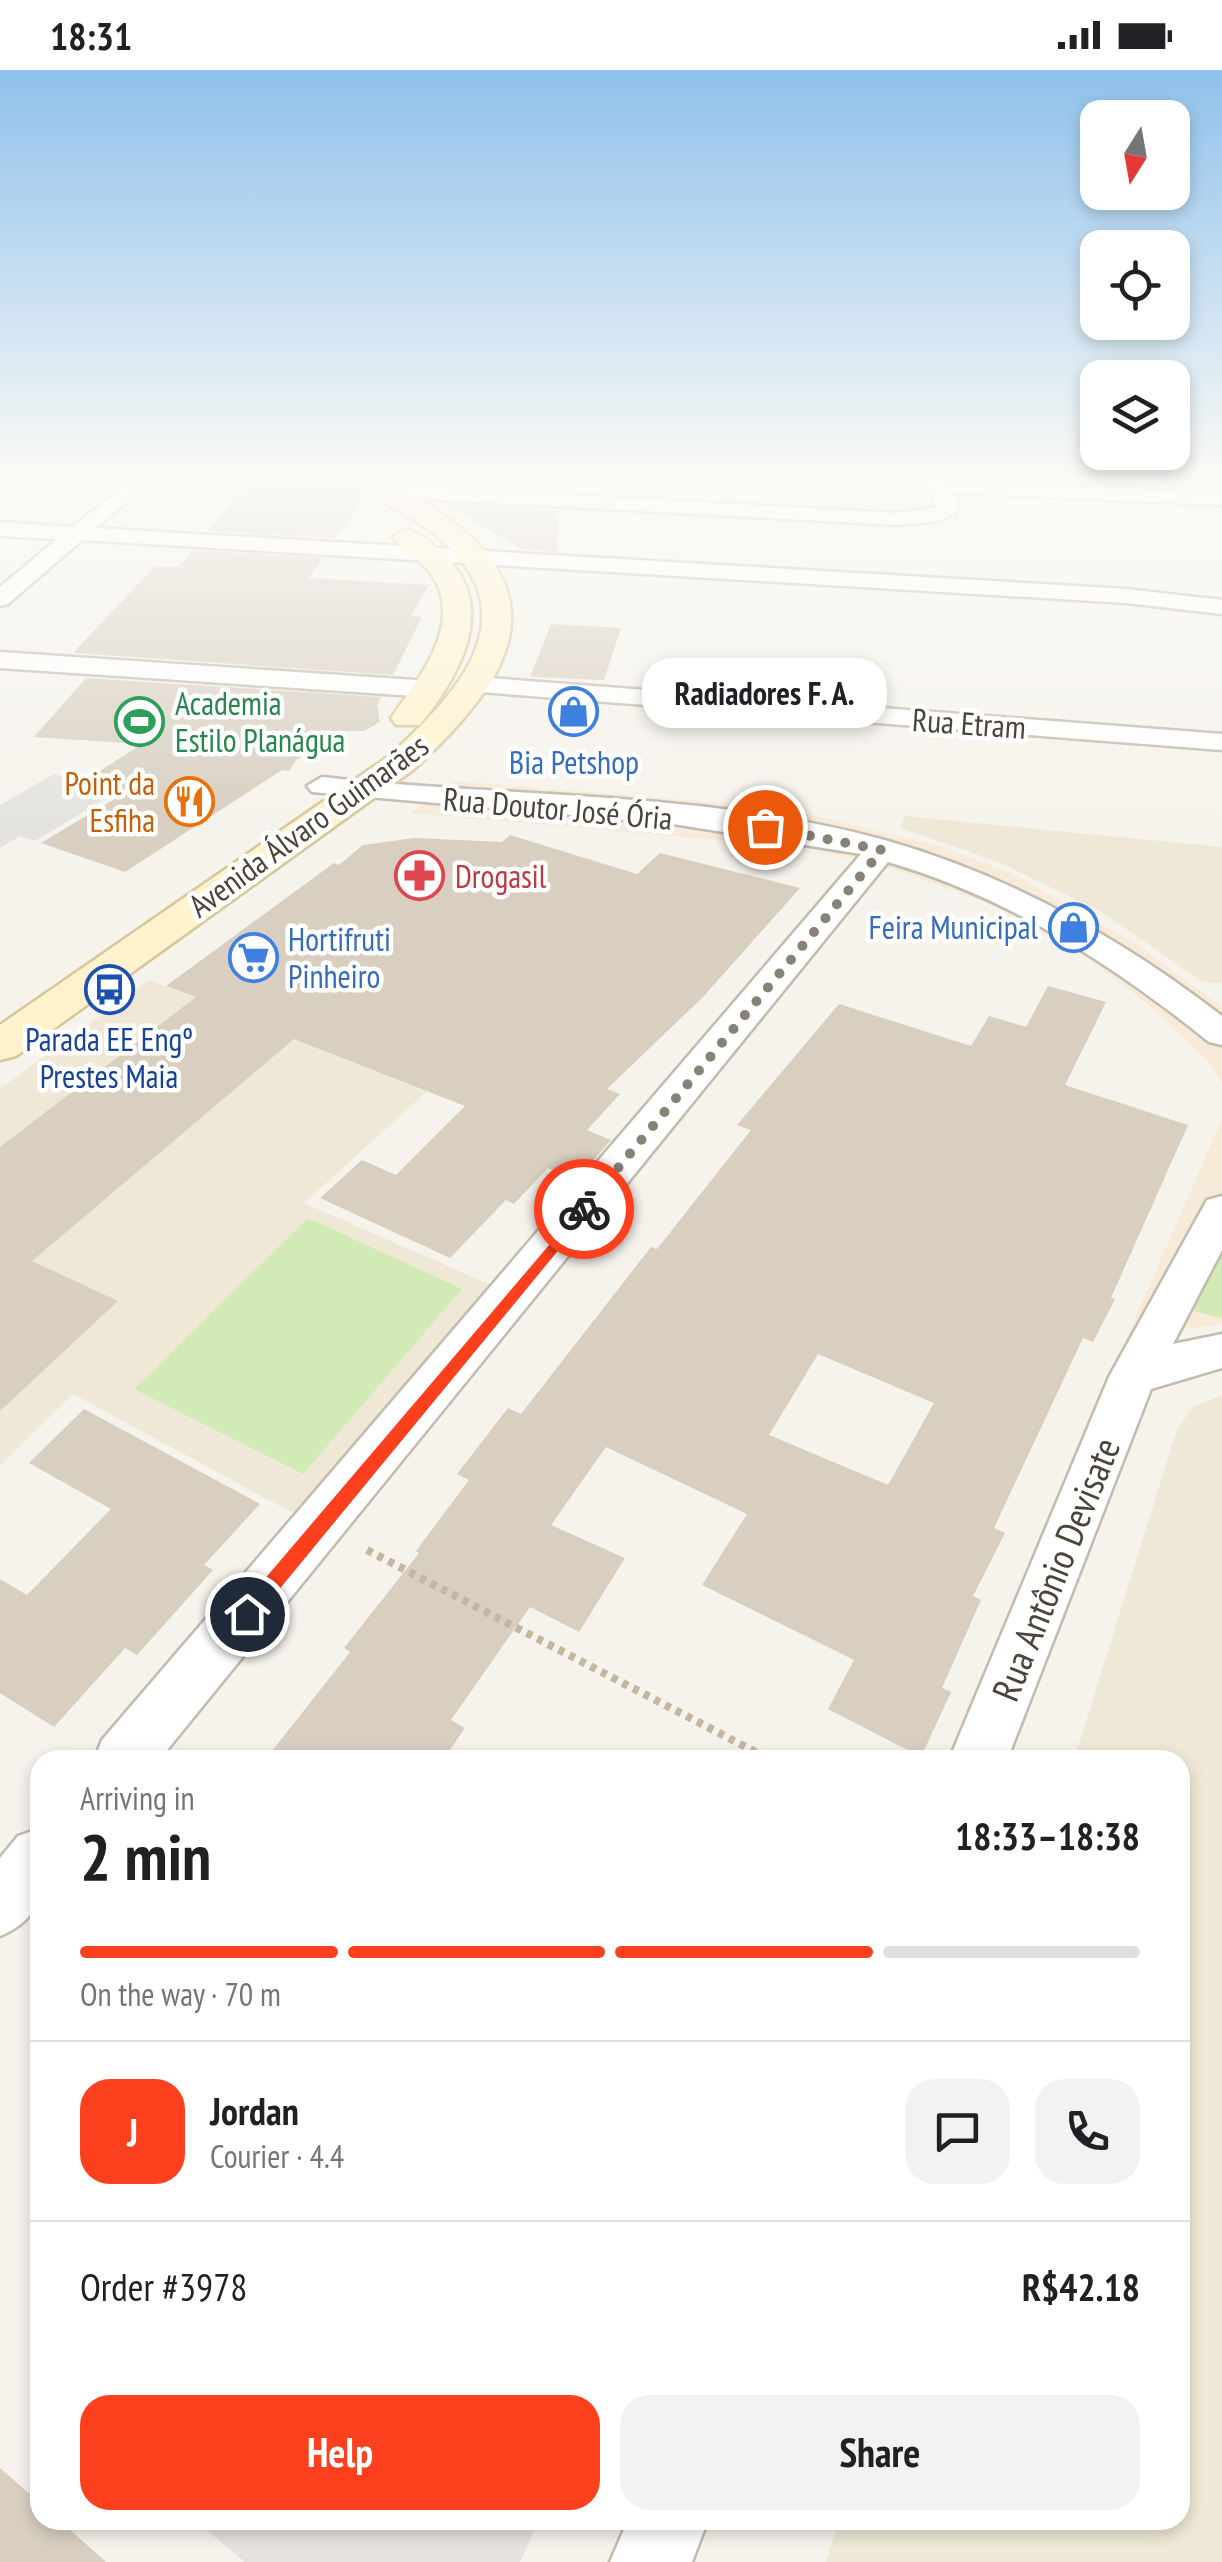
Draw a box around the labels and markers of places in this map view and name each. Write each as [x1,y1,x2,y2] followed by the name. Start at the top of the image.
[642,657,888,727] callout: Radiadores F. A.
[175,682,345,761] place label: Academia Estilo Planágua
[548,686,600,738] shop icon: Bia Petshop
[114,695,166,747] sports icon: Academia Estilo Planágua
[509,741,639,783] place label: Bia Petshop
[64,762,155,841] place label: Point da Esfiha
[164,775,216,827] restaurant icon: Point da Esfiha
[723,785,808,870] pin
[394,850,446,902] pharmacy icon: Drogasil
[455,855,547,897] place label: Drogasil
[1047,901,1099,953] shop icon: Feira Municipal
[868,906,1039,948] place label: Feira Municipal
[288,918,391,997] place label: Hortifruti Pinheiro
[227,931,279,983] supermarket icon: Hortifruti Pinheiro
[83,963,135,1015] bus stop icon: Parada EE Engº Prestes Maia
[25,1018,193,1097] place label: Parada EE Engº Prestes Maia
[205,1572,290,1657] pin

